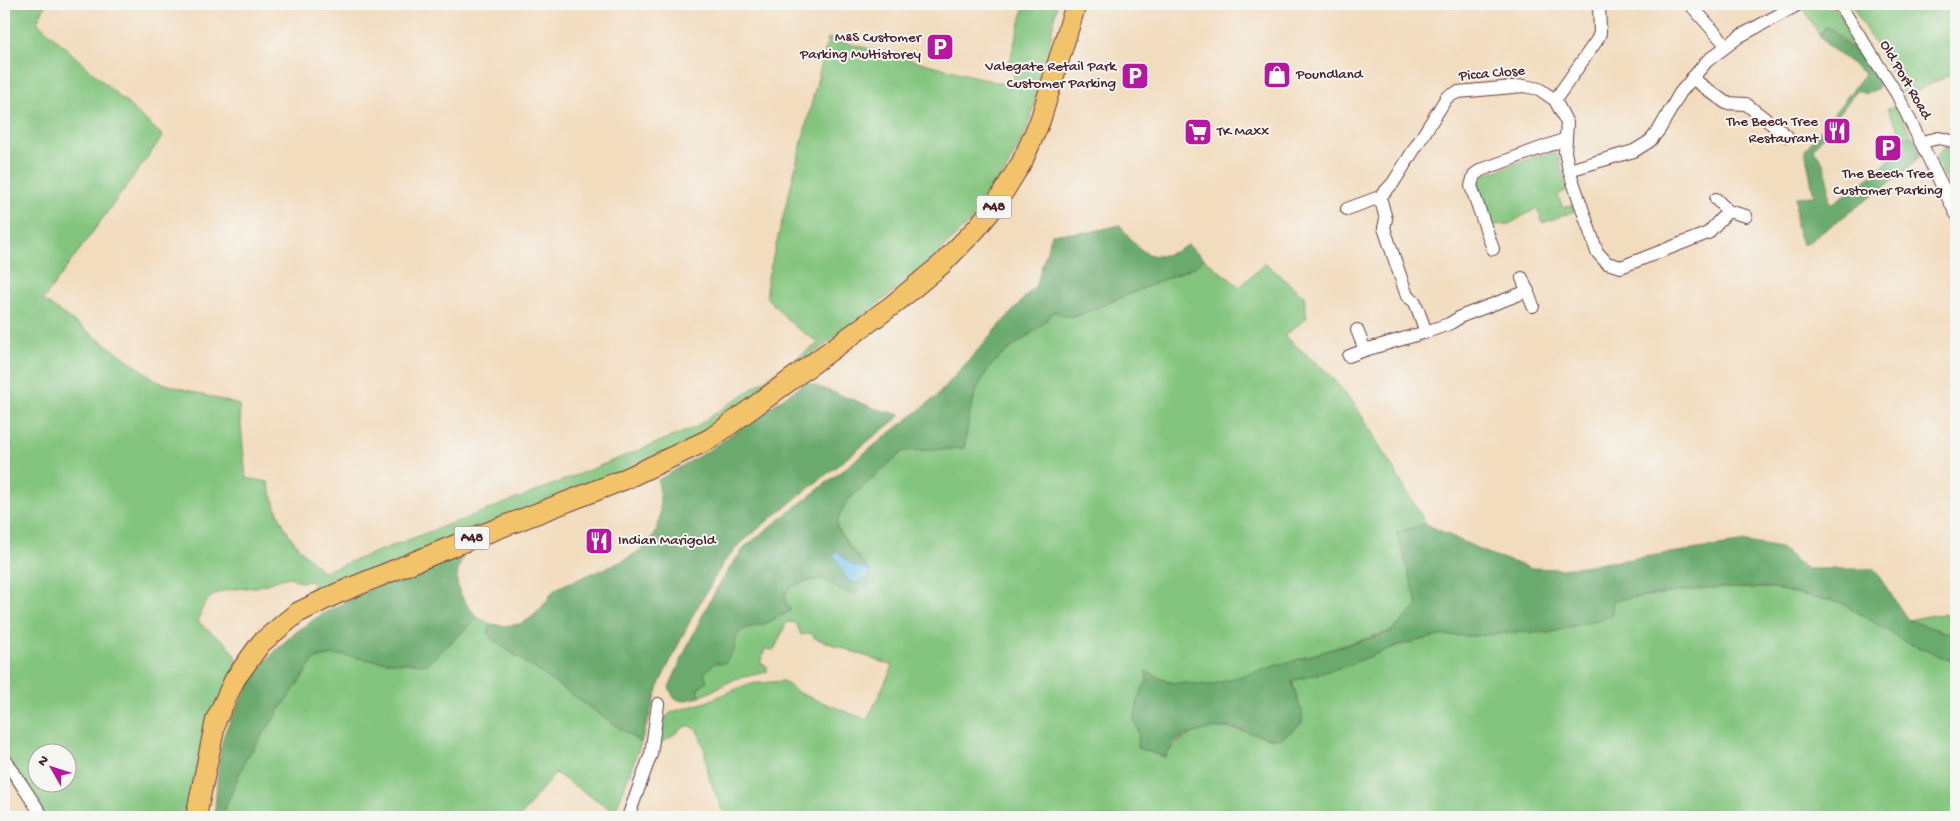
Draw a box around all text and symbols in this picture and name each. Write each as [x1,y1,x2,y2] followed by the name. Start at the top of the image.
[799,29,923,64] place label: M&S Customer Parking Multistorey
[925,32,955,62] parking icon: M&S Customer Parking Multistorey
[1875,37,1936,124] street label: Old Port Road
[984,58,1117,93] place label: Valegate Retail Park Customer Parking
[1262,60,1292,90] shop icon: Poundland
[1120,61,1150,91] parking icon: Valegate Retail Park Customer Parking
[1457,62,1526,86] street label: Picca Close
[1295,66,1364,84] place label: Poundland
[1725,113,1820,148] place label: The Beech Tree Restaurant
[1822,116,1852,146] restaurant icon: The Beech Tree Restaurant
[1183,117,1213,147] supermarket icon: TK Maxx
[1216,123,1269,141] place label: TK Maxx
[1873,133,1903,163] parking icon: The Beech Tree Customer Parking
[1833,165,1943,200] place label: The Beech Tree Customer Parking
[976,196,1012,218] road number: A48
[454,526,490,550] road number: A48
[584,526,614,556] restaurant icon: Indian Marigold
[618,532,717,550] place label: Indian Marigold
[28,744,78,794] north arrow
[34,752,53,770] text: N

